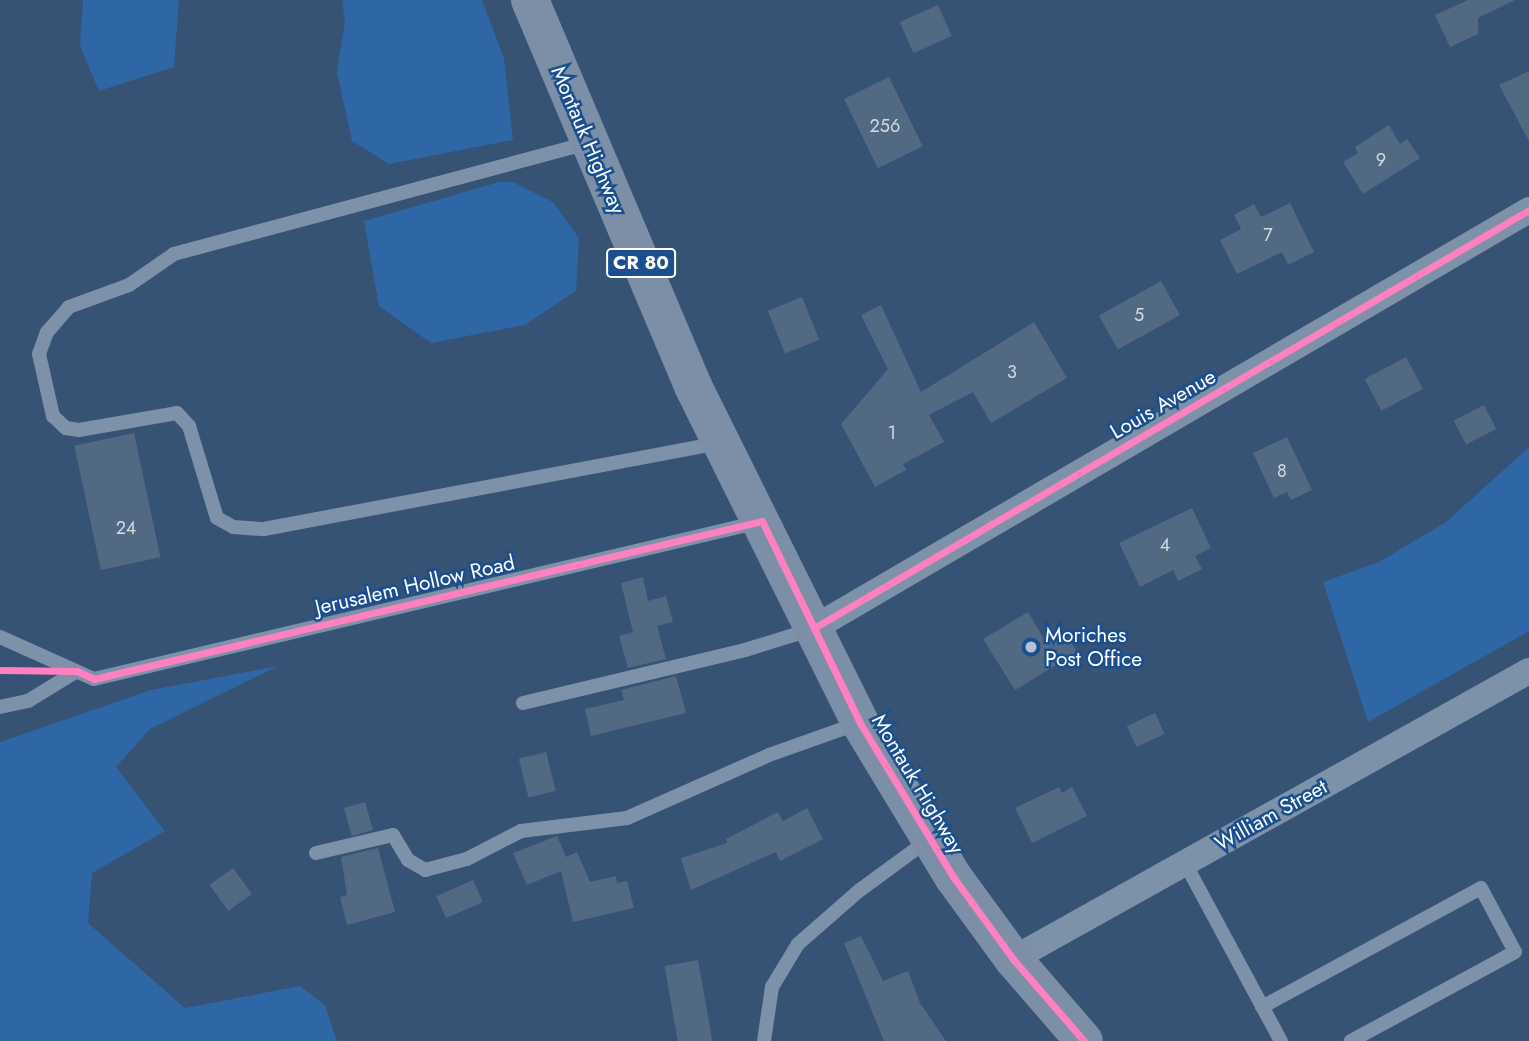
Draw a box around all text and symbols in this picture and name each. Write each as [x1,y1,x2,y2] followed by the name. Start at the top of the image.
[546,62,630,218] street label: Montauk Highway
[870,115,900,137] house number: 256
[1376,149,1386,171] house number: 9
[1263,224,1273,246] house number: 7
[606,247,676,278] road number: CR 80
[1134,304,1144,326] house number: 5
[1007,361,1017,383] house number: 3
[1106,364,1220,444] street label: Louis Avenue
[888,422,896,444] house number: 1
[1277,460,1287,482] house number: 8
[116,517,136,539] house number: 24
[1160,534,1170,556] house number: 4
[313,550,517,620] street label: Jerusalem Hollow Road
[1045,622,1142,672] place label: Moriches Post Office
[1023,639,1039,655] marker: Moriches Post Office
[866,710,970,858] street label: Montauk Highway
[1211,774,1331,856] street label: William Street

